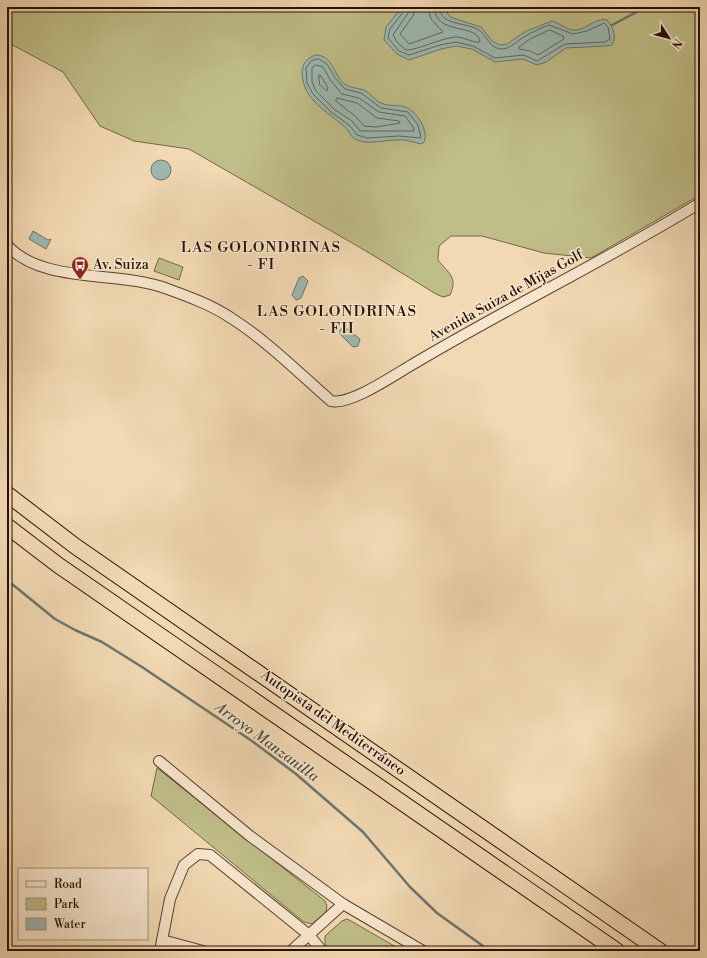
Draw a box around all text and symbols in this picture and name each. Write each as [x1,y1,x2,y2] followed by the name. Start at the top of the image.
[649,18,689,58] north arrow
[668,36,685,51] text: N
[181,238,341,274] district label: LAS GOLONDRINAS - FI
[425,246,587,346] street label: Avenida Suiza de Mijas Golf
[70,255,90,280] bus stop icon: Av. Suiza
[92,256,150,274] place label: Av. Suiza
[257,302,417,338] district label: LAS GOLONDRINAS - FII
[256,666,409,780] street label: Autopista del Mediterráneo
[210,697,323,786] water label: Arroyo Manzanilla
[18,868,148,940] legend
[54,877,82,892] text: Road
[54,897,80,912] text: Park
[53,917,86,932] text: Water

